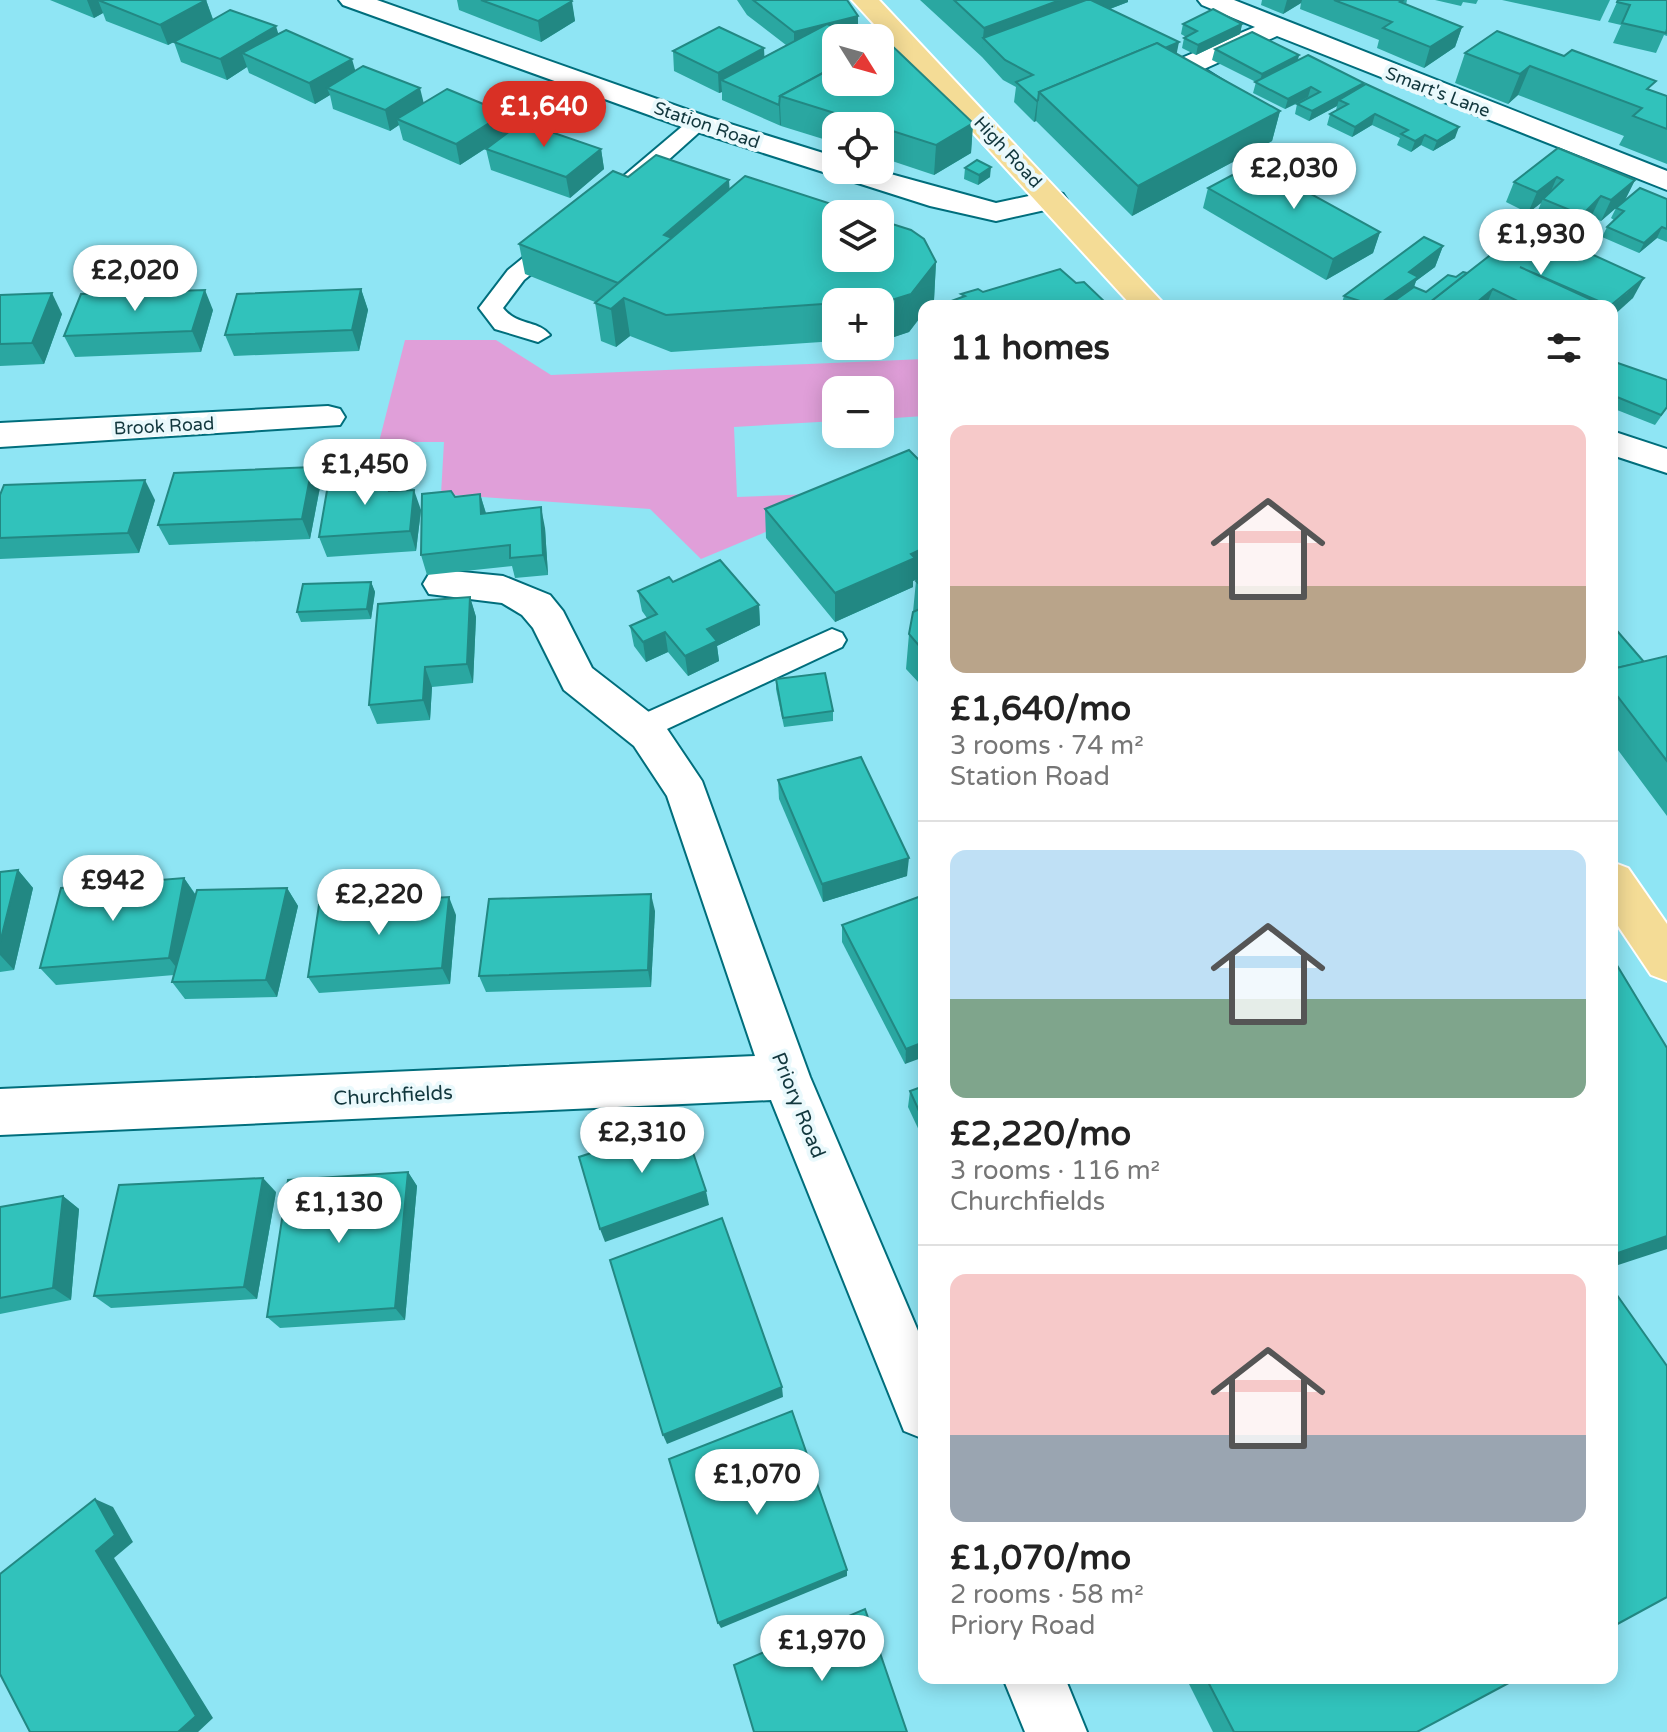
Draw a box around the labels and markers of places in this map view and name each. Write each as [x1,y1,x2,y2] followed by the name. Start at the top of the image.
[479,81,609,149] pin: £1,640
[1229,143,1359,211] pin: £2,030
[1476,209,1606,277] pin: £1,930
[70,245,200,313] pin: £2,020
[300,439,430,507] pin: £1,450
[66,855,160,923] pin: £942
[314,869,444,937] pin: £2,220
[577,1107,707,1175] pin: £2,310
[274,1177,404,1245] pin: £1,130
[692,1449,822,1517] pin: £1,070
[757,1615,887,1683] pin: £1,970

